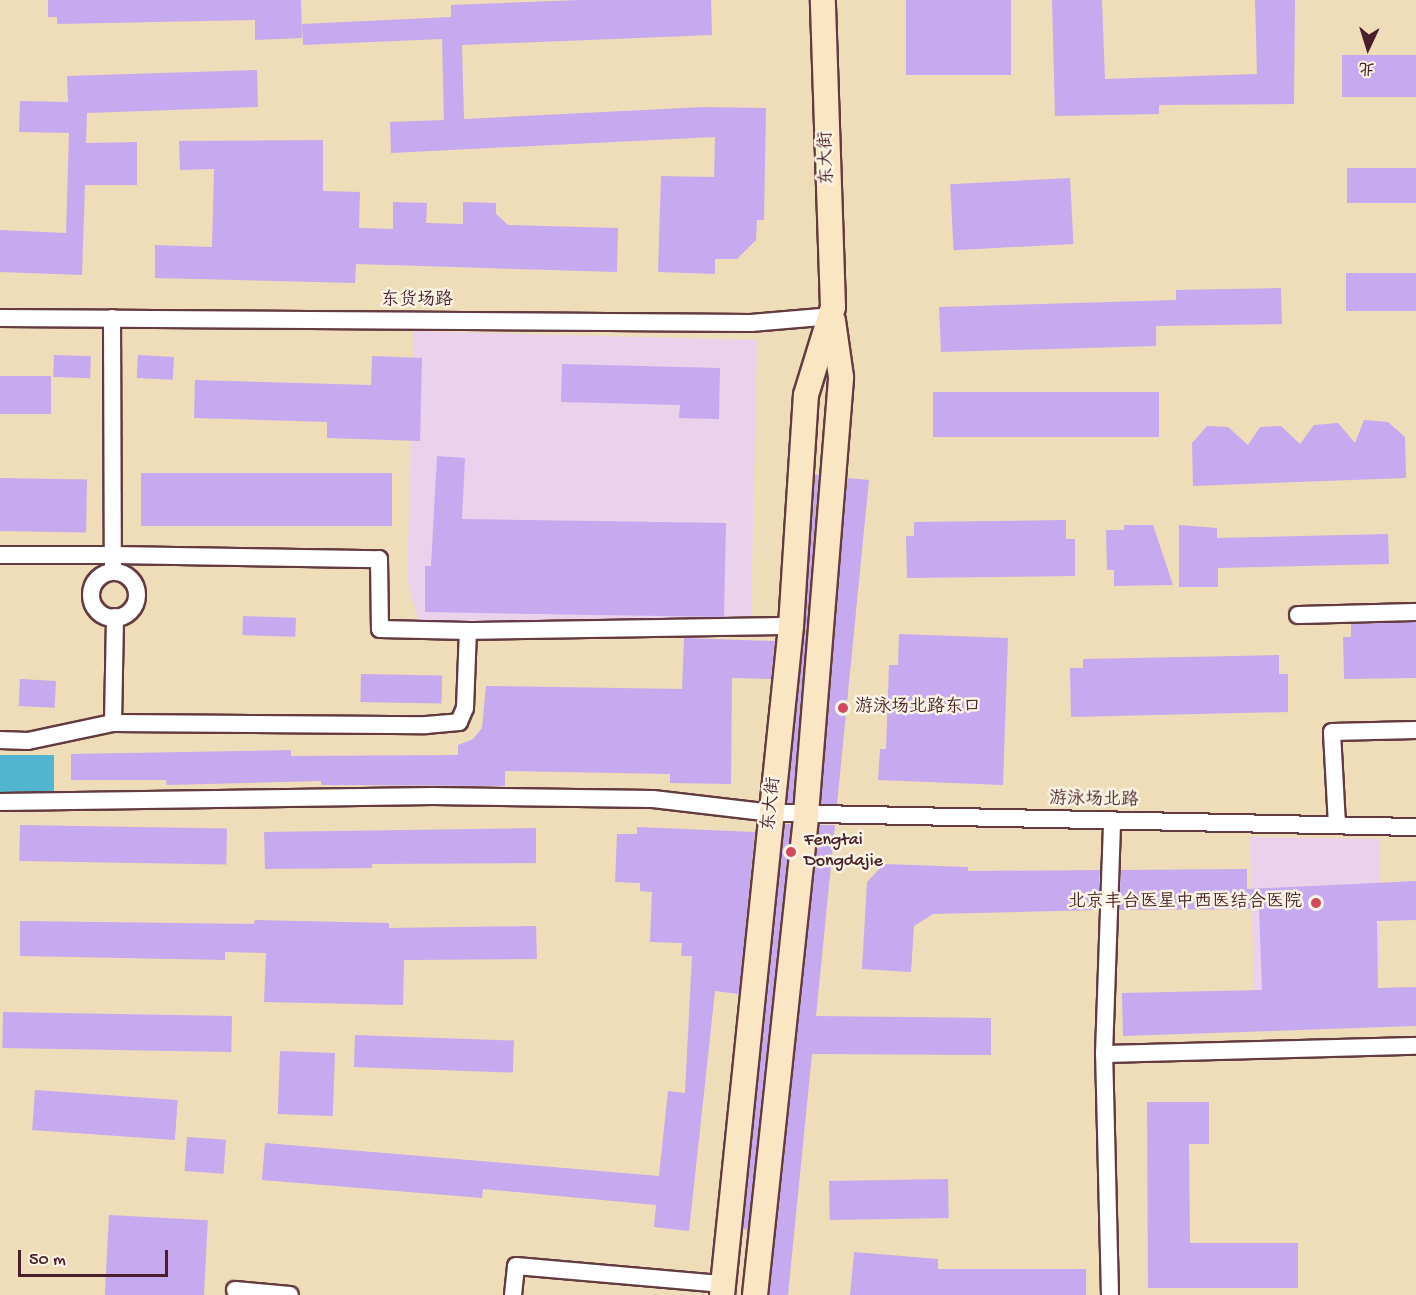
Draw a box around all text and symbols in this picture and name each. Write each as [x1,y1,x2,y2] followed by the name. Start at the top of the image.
[1338,18,1398,78] north arrow
[1358,56,1375,76] text: 北
[816,131,840,185] street label: 东大街
[381,290,453,312] street label: 东货场路
[855,697,981,719] place label: 游泳场北路东口
[836,701,850,715] marker: 游泳场北路东口
[759,776,787,832] street label: 东大街
[1049,789,1139,813] street label: 游泳场北路
[804,831,883,874] place label: Fengtai Dongdajie
[782,843,800,861] marker: Fengtai Dongdajie
[1068,892,1302,914] place label: 北京丰台医星中西医结合医院
[1307,894,1325,912] marker: 北京丰台医星中西医结合医院
[21,1238,171,1276] scale bar
[29,1250,66,1271] text: 50 m

